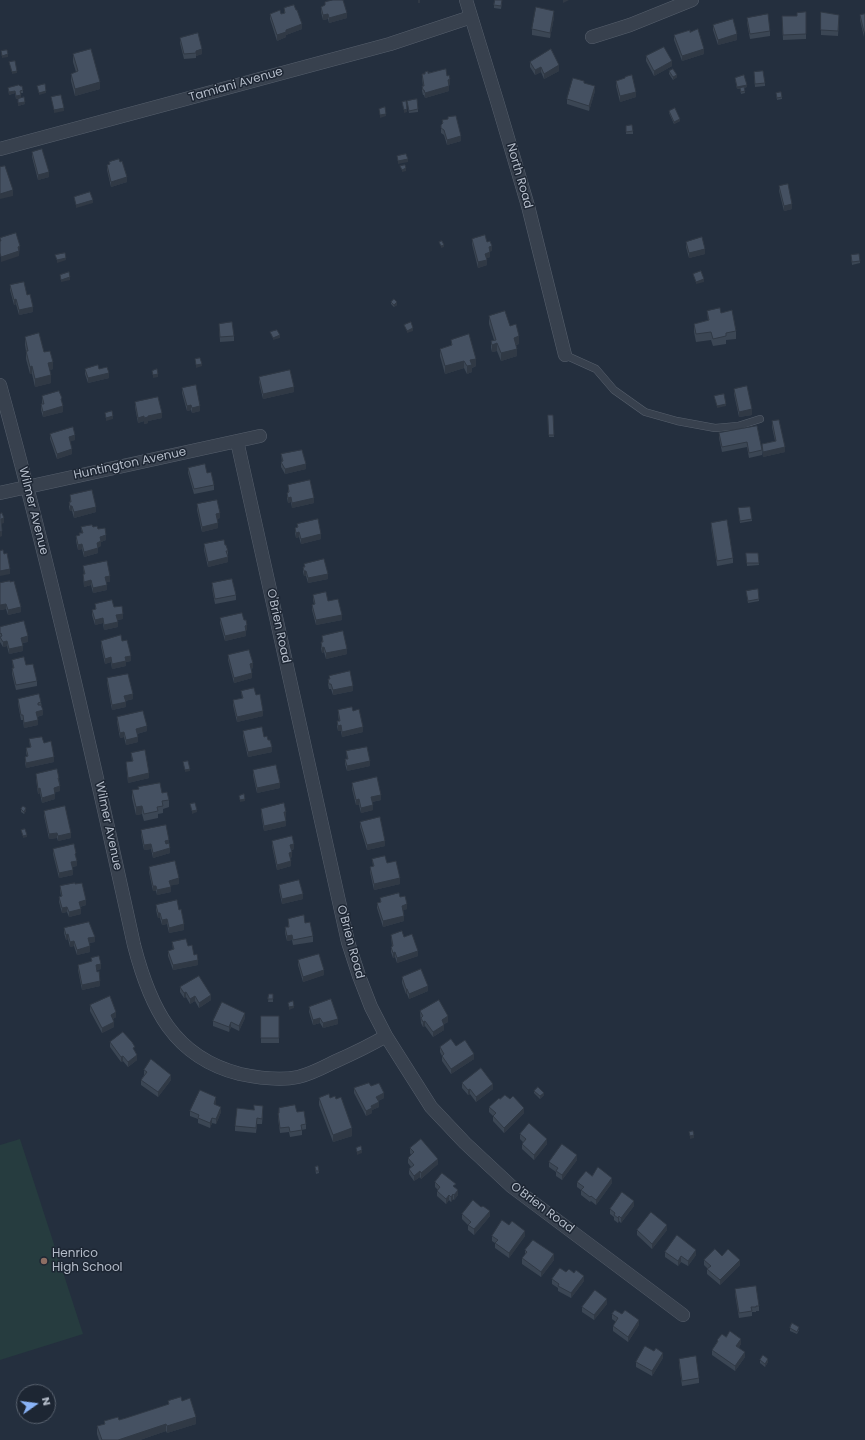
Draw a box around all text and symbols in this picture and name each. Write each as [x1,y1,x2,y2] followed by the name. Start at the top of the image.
[187,65,285,105] street label: Tamiani Avenue
[503,142,535,210] street label: North Road
[72,445,188,483] street label: Huntington Avenue
[15,466,51,556] street label: Wilmer Avenue
[263,588,293,664] street label: O'Brien Road
[92,780,124,872] street label: Wilmer Avenue
[333,904,367,980] street label: O'Brien Road
[507,1179,577,1237] street label: O'Brien Road
[52,1247,123,1275] place label: Henrico High School
[39,1256,49,1266] marker: Henrico High School
[16,1384,56,1424] north arrow
[38,1395,55,1407] text: N

